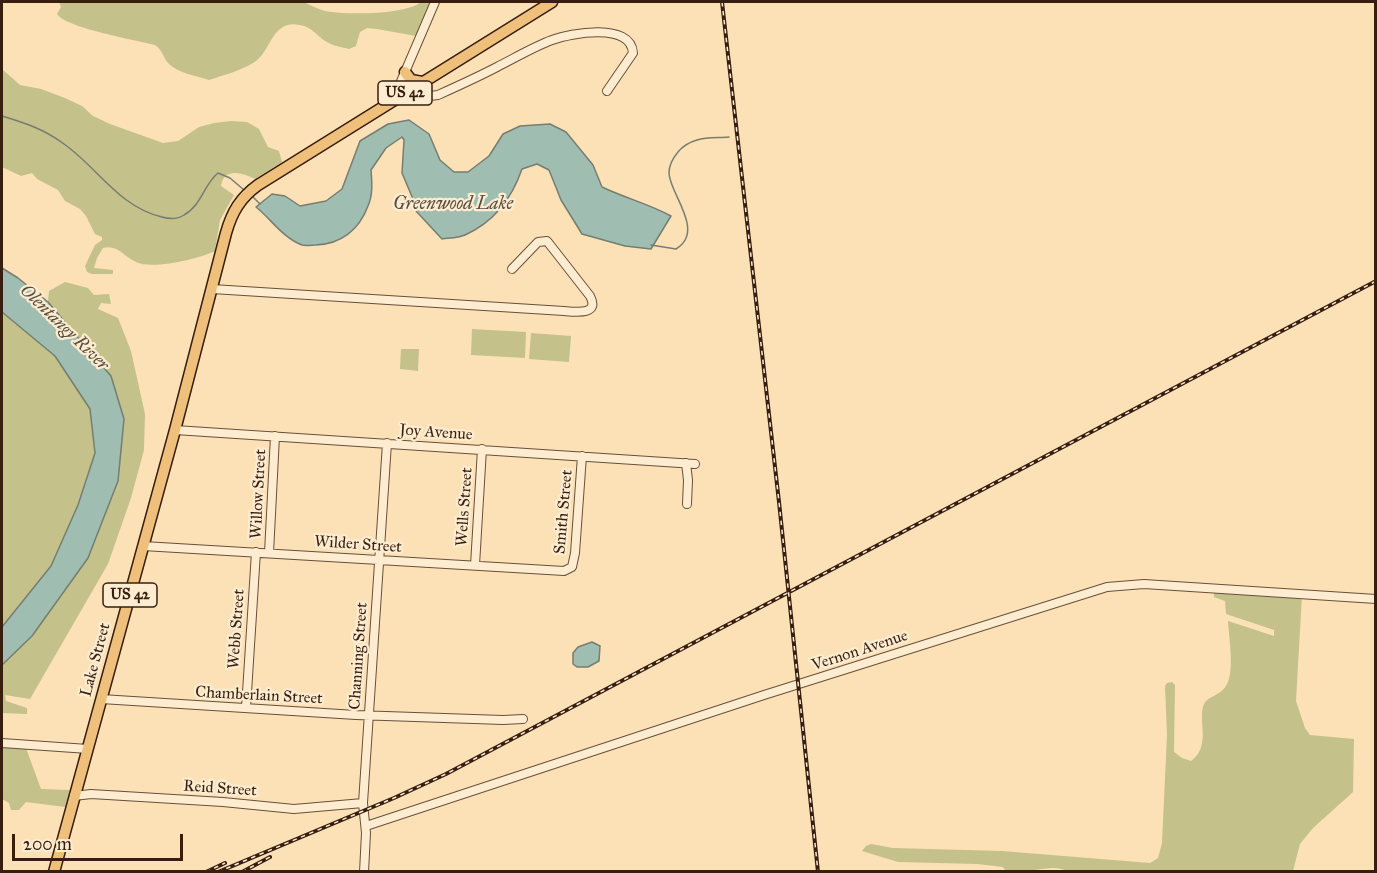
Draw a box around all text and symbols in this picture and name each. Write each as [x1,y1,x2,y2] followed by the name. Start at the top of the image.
[378,81,432,105] road number: US 42
[393,194,513,216] water label: Greenwood Lake
[15,280,113,376] water label: Olentangy River
[399,421,473,445] street label: Joy Avenue
[247,449,271,539] street label: Willow Street
[453,467,477,547] street label: Wells Street
[551,469,577,555] street label: Smith Street
[314,532,402,558] street label: Wilder Street
[103,583,157,607] road number: US 42
[225,588,249,670] street label: Webb Street
[346,602,372,710] street label: Channing Street
[77,621,115,699] street label: Lake Street
[810,626,910,676] street label: Vernon Avenue
[195,683,323,709] street label: Chamberlain Street
[183,777,257,801] street label: Reid Street
[15,822,186,860] scale bar
[23,833,72,855] text: 200 m

